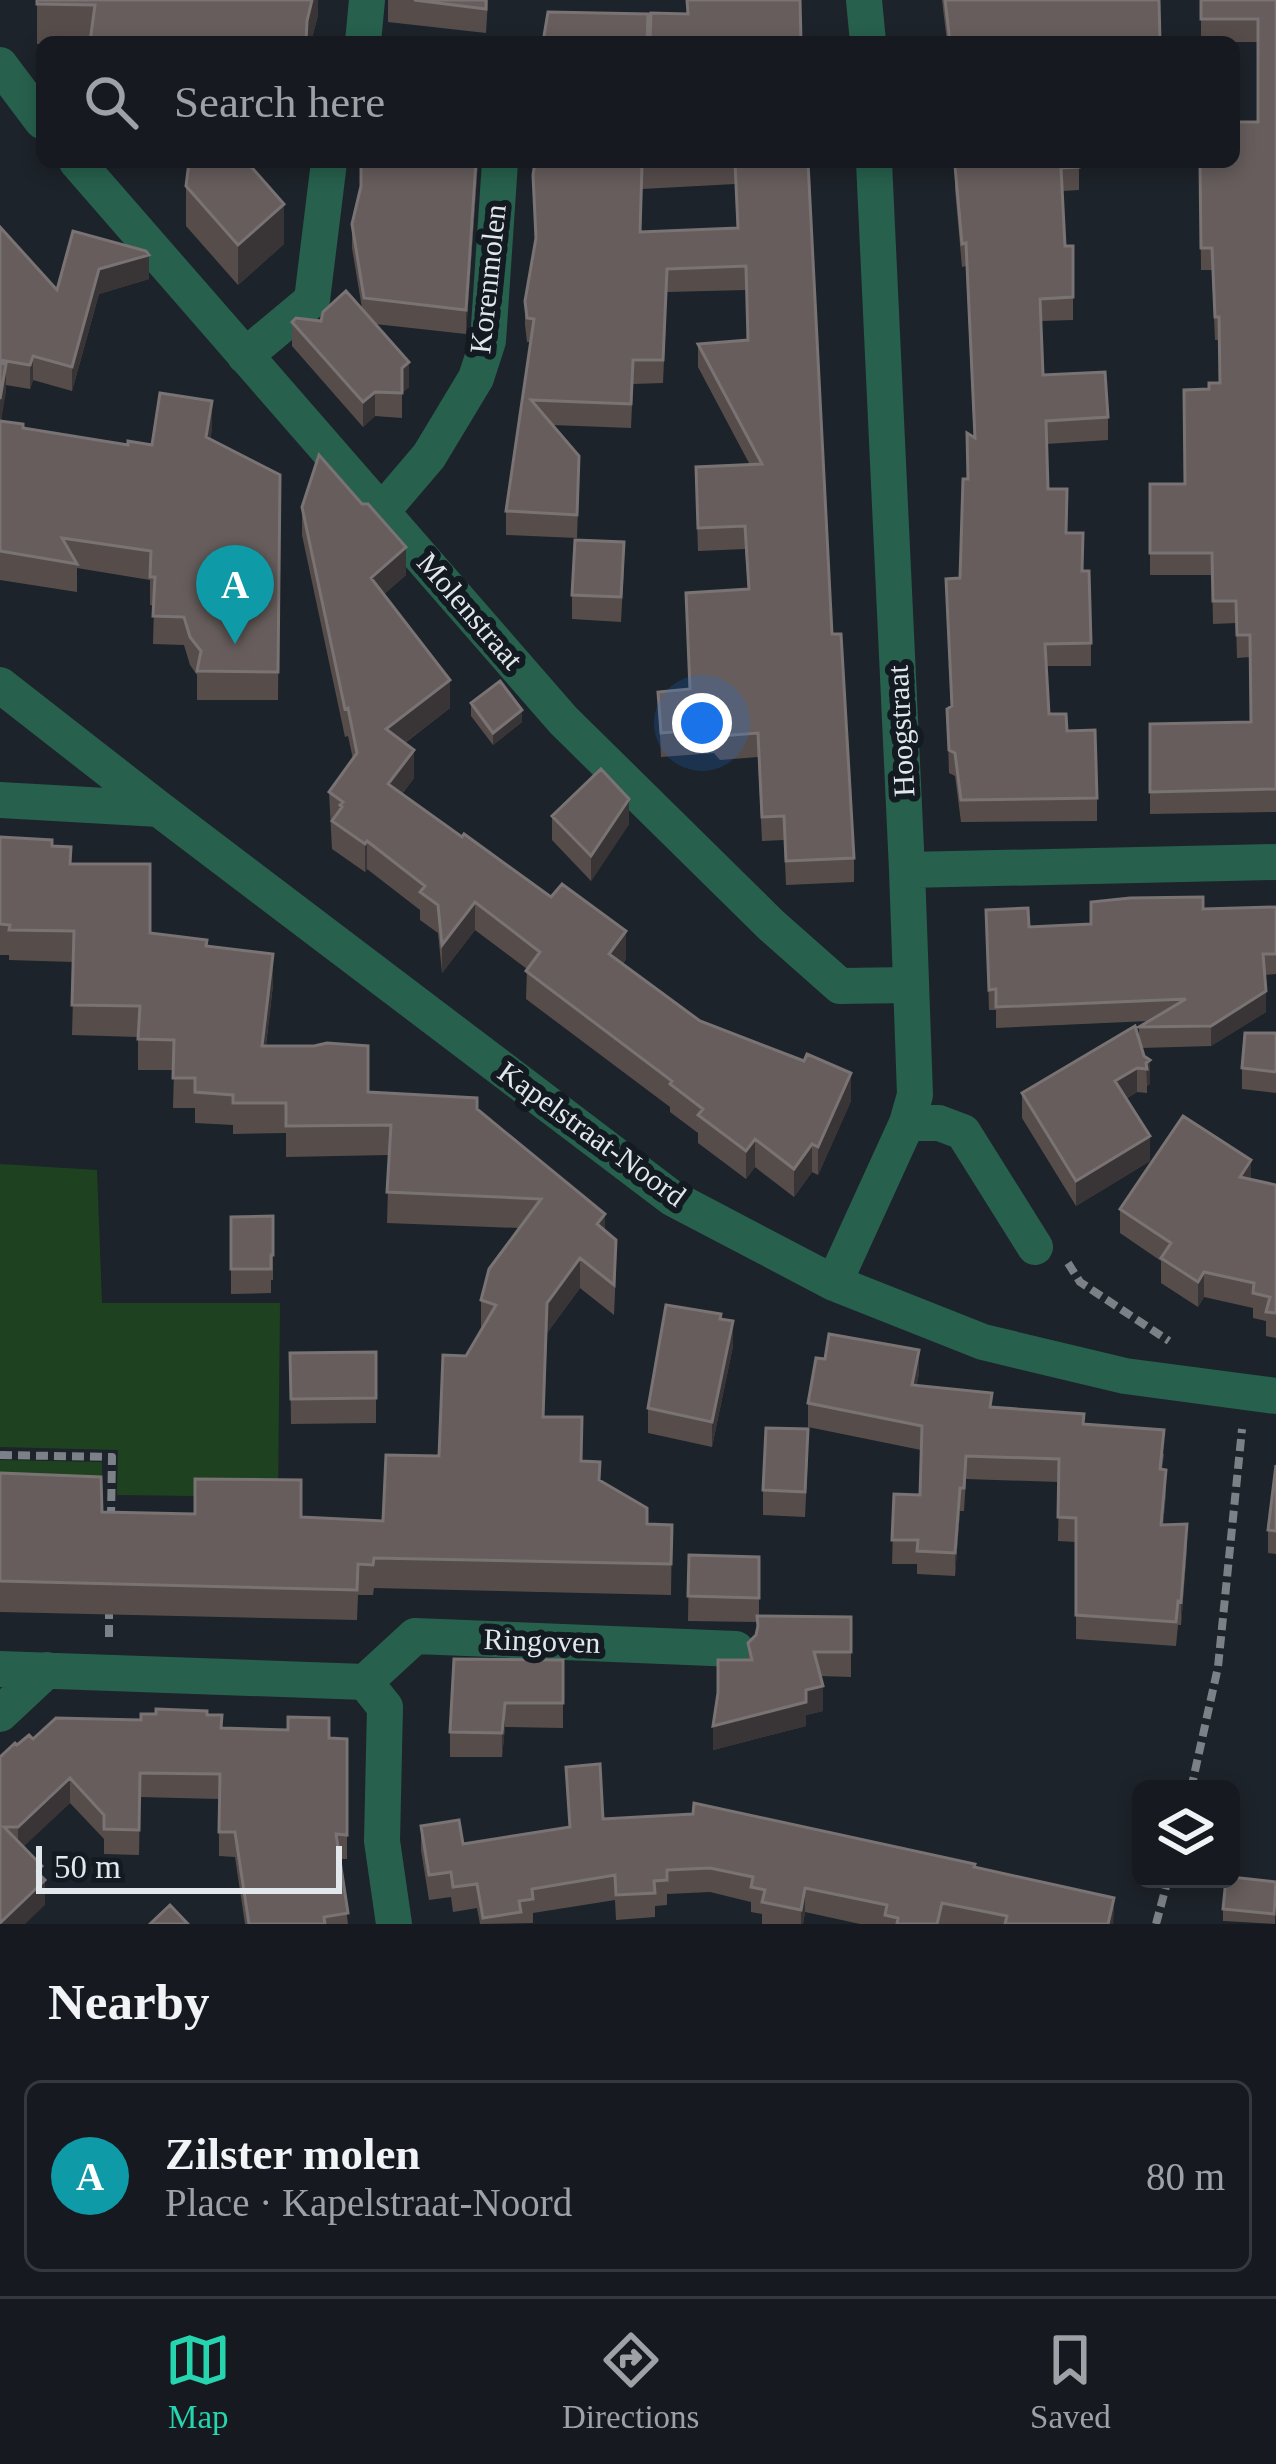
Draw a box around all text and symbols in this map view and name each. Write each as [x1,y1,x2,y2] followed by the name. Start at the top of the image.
[36,36,1240,168] search box
[78,69,144,135] icon: search
[174,77,385,127] text: Search here
[463,203,512,355] street label: Korenmolen
[196,545,274,644] pin: A
[411,546,530,676] street label: Molenstraat
[881,664,920,798] street label: Hoogstraat
[672,693,732,753] your location
[492,1055,692,1213] street label: Kapelstraat-Noord
[483,1622,601,1659] street label: Ringoven
[1132,1780,1240,1888] map controls
[1132,1780,1240,1888] button: layers
[36,1840,342,1893] scale bar
[54,1849,121,1885] text: 50 m
[48,1974,209,2030] text: Nearby
[165,2129,420,2179] text: Zilster molen
[76,2155,104,2198] text: A
[1146,2155,1225,2198] text: 80 m
[165,2181,572,2224] text: Place · Kapelstraat-Noord
[165,2327,231,2436] tab: Map
[562,2327,699,2436] tab: Directions
[1030,2327,1111,2436] tab: Saved

